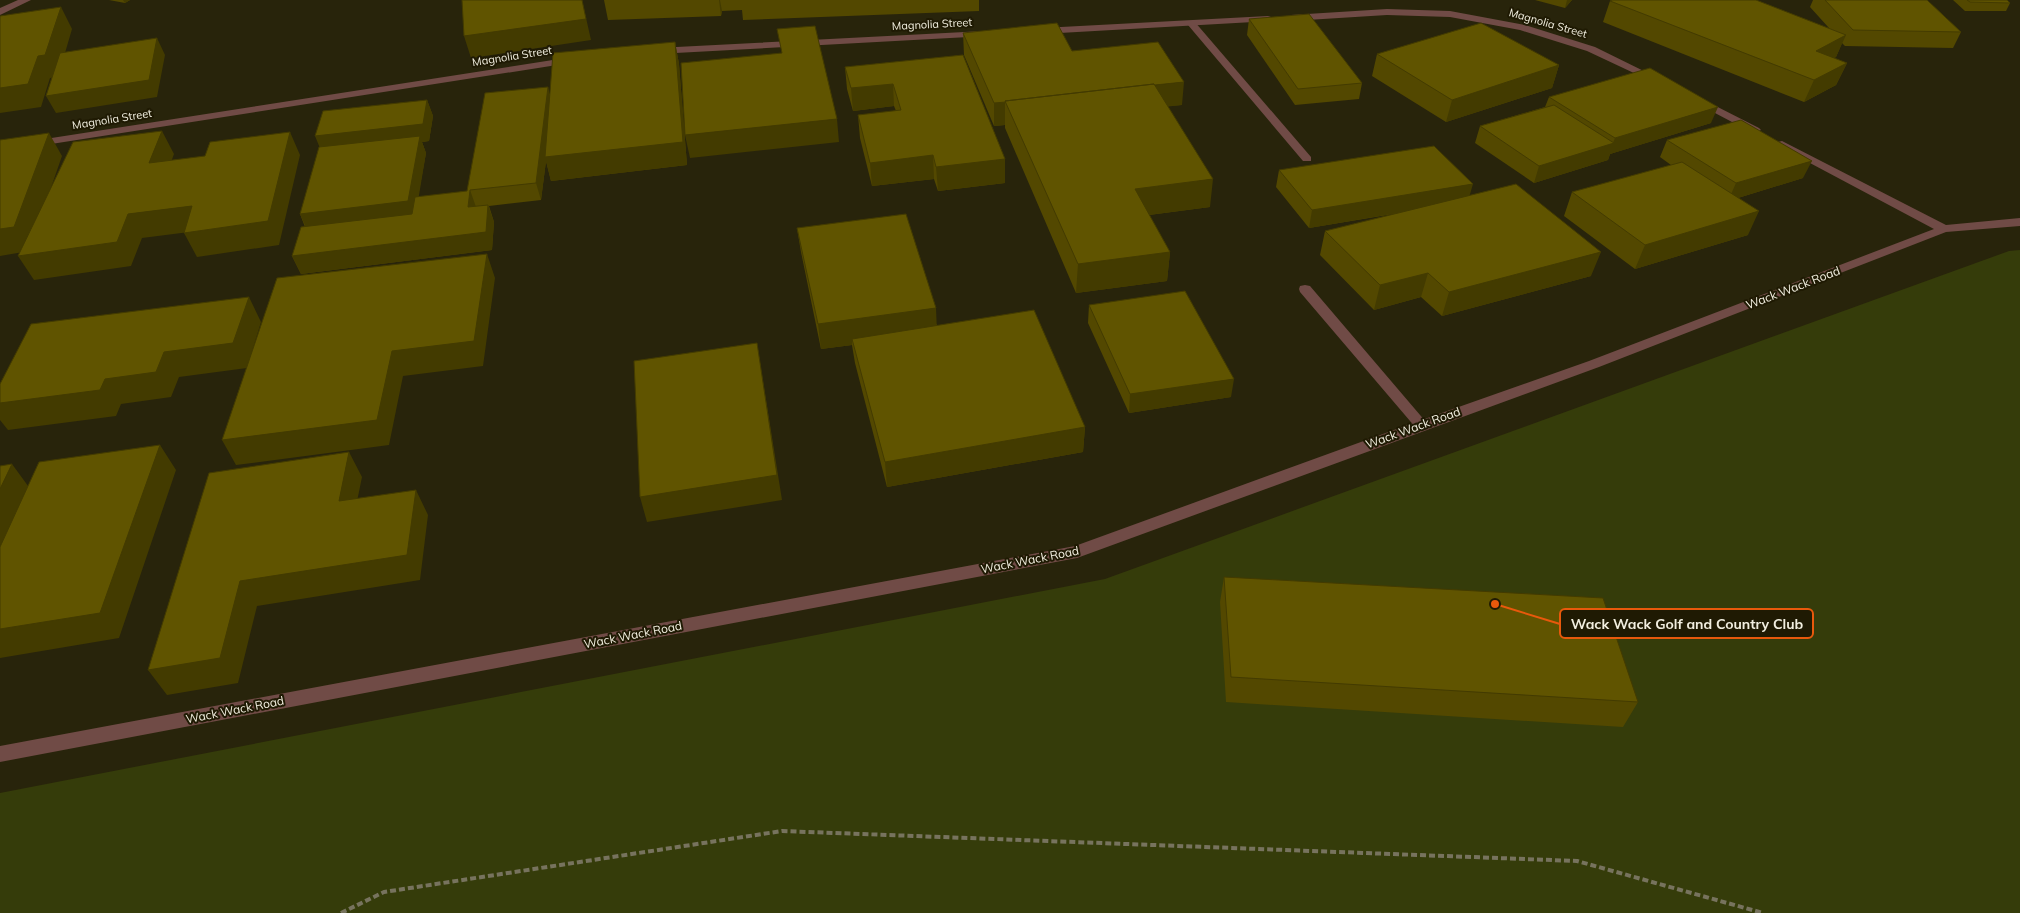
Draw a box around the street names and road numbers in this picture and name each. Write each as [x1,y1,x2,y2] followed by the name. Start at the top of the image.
[1507,5,1589,41] street label: Magnolia Street
[891,15,973,33] street label: Magnolia Street
[471,43,553,69] street label: Magnolia Street
[71,106,153,132] street label: Magnolia Street
[1744,263,1842,312] street label: Wack Wack Road
[1363,403,1462,452] street label: Wack Wack Road
[980,543,1080,576] street label: Wack Wack Road
[583,618,683,651] street label: Wack Wack Road
[185,693,285,726] street label: Wack Wack Road

